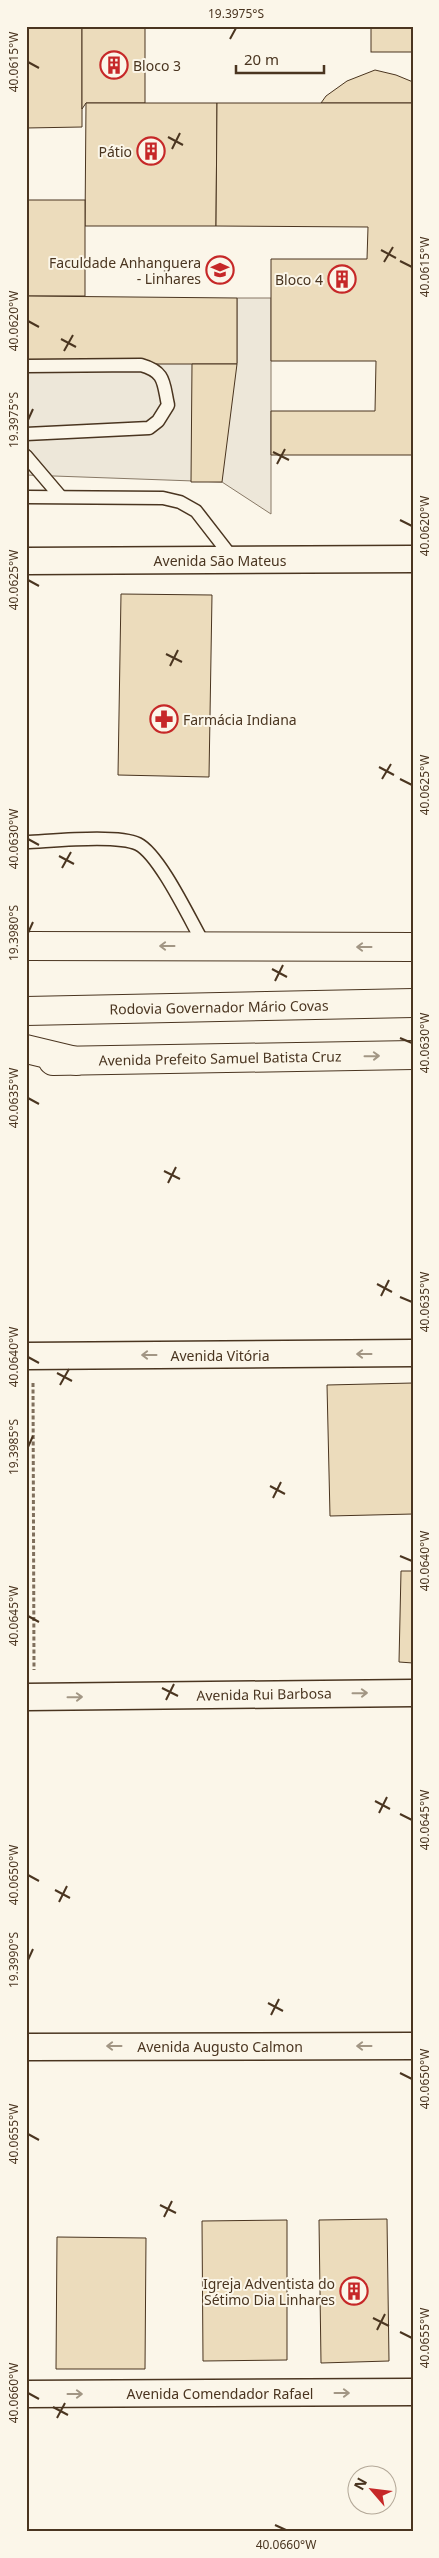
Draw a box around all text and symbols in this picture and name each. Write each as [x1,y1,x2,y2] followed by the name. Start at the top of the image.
[208,5,264,22] text: 19.3975°S
[5,32,22,92] text: 40.0615°W
[236,42,324,74] scale bar
[244,49,279,69] text: 20 m
[99,50,129,80] building icon: Bloco 3
[133,56,181,75] place label: Bloco 3
[136,136,166,166] building icon: Pátio
[99,142,132,161] place label: Pátio
[416,237,433,297] text: 40.0615°W
[49,253,201,288] place label: Faculdade Anhanguera - Linhares
[205,255,235,285] school or university icon: Faculdade Anhanguera - Linhares
[327,264,357,294] building icon: Bloco 4
[275,270,323,289] place label: Bloco 4
[5,291,22,351] text: 40.0620°W
[5,392,22,448] text: 19.3975°S
[416,496,433,556] text: 40.0620°W
[5,550,22,610] text: 40.0625°W
[154,551,287,570] street label: Avenida São Mateus
[149,704,179,734] pharmacy icon: Farmácia Indiana
[183,710,297,729] place label: Farmácia Indiana
[416,755,433,815] text: 40.0625°W
[5,809,22,869] text: 40.0630°W
[5,905,22,961] text: 19.3980°S
[159,941,175,951] one-way arrow
[356,942,372,952] one-way arrow
[109,996,329,1018] street label: Rodovia Governador Mário Covas
[416,1013,433,1073] text: 40.0630°W
[98,1046,342,1070] street label: Avenida Prefeito Samuel Batista Cruz
[364,1051,380,1060] one-way arrow
[5,1068,22,1128] text: 40.0635°W
[416,1272,433,1332] text: 40.0635°W
[5,1327,22,1387] text: 40.0640°W
[170,1346,270,1365] street label: Avenida Vitória
[356,1349,372,1359] one-way arrow
[141,1350,158,1360] one-way arrow
[5,1419,22,1475] text: 19.3985°S
[416,1531,433,1591] text: 40.0640°W
[5,1586,22,1646] text: 40.0645°W
[196,1683,332,1705] street label: Avenida Rui Barbosa
[352,1688,368,1698] one-way arrow
[67,1692,83,1701] one-way arrow
[416,1790,433,1850] text: 40.0645°W
[5,1845,22,1905] text: 40.0650°W
[5,1932,22,1988] text: 19.3990°S
[137,2037,303,2056] street label: Avenida Augusto Calmon
[356,2041,372,2051] one-way arrow
[106,2042,122,2051] one-way arrow
[416,2049,433,2109] text: 40.0650°W
[5,2104,22,2164] text: 40.0655°W
[203,2274,335,2309] place label: Igreja Adventista do Sétimo Dia Linhares
[339,2276,369,2306] building icon: Igreja Adventista do Sétimo Dia Linhares
[416,2308,433,2368] text: 40.0655°W
[5,2363,22,2423] text: 40.0660°W
[127,2384,313,2403] street label: Avenida Comendador Rafael
[334,2388,350,2397] one-way arrow
[66,2389,83,2399] one-way arrow
[346,2466,396,2516] north arrow
[349,2474,371,2493] text: N
[256,2536,316,2553] text: 40.0660°W

